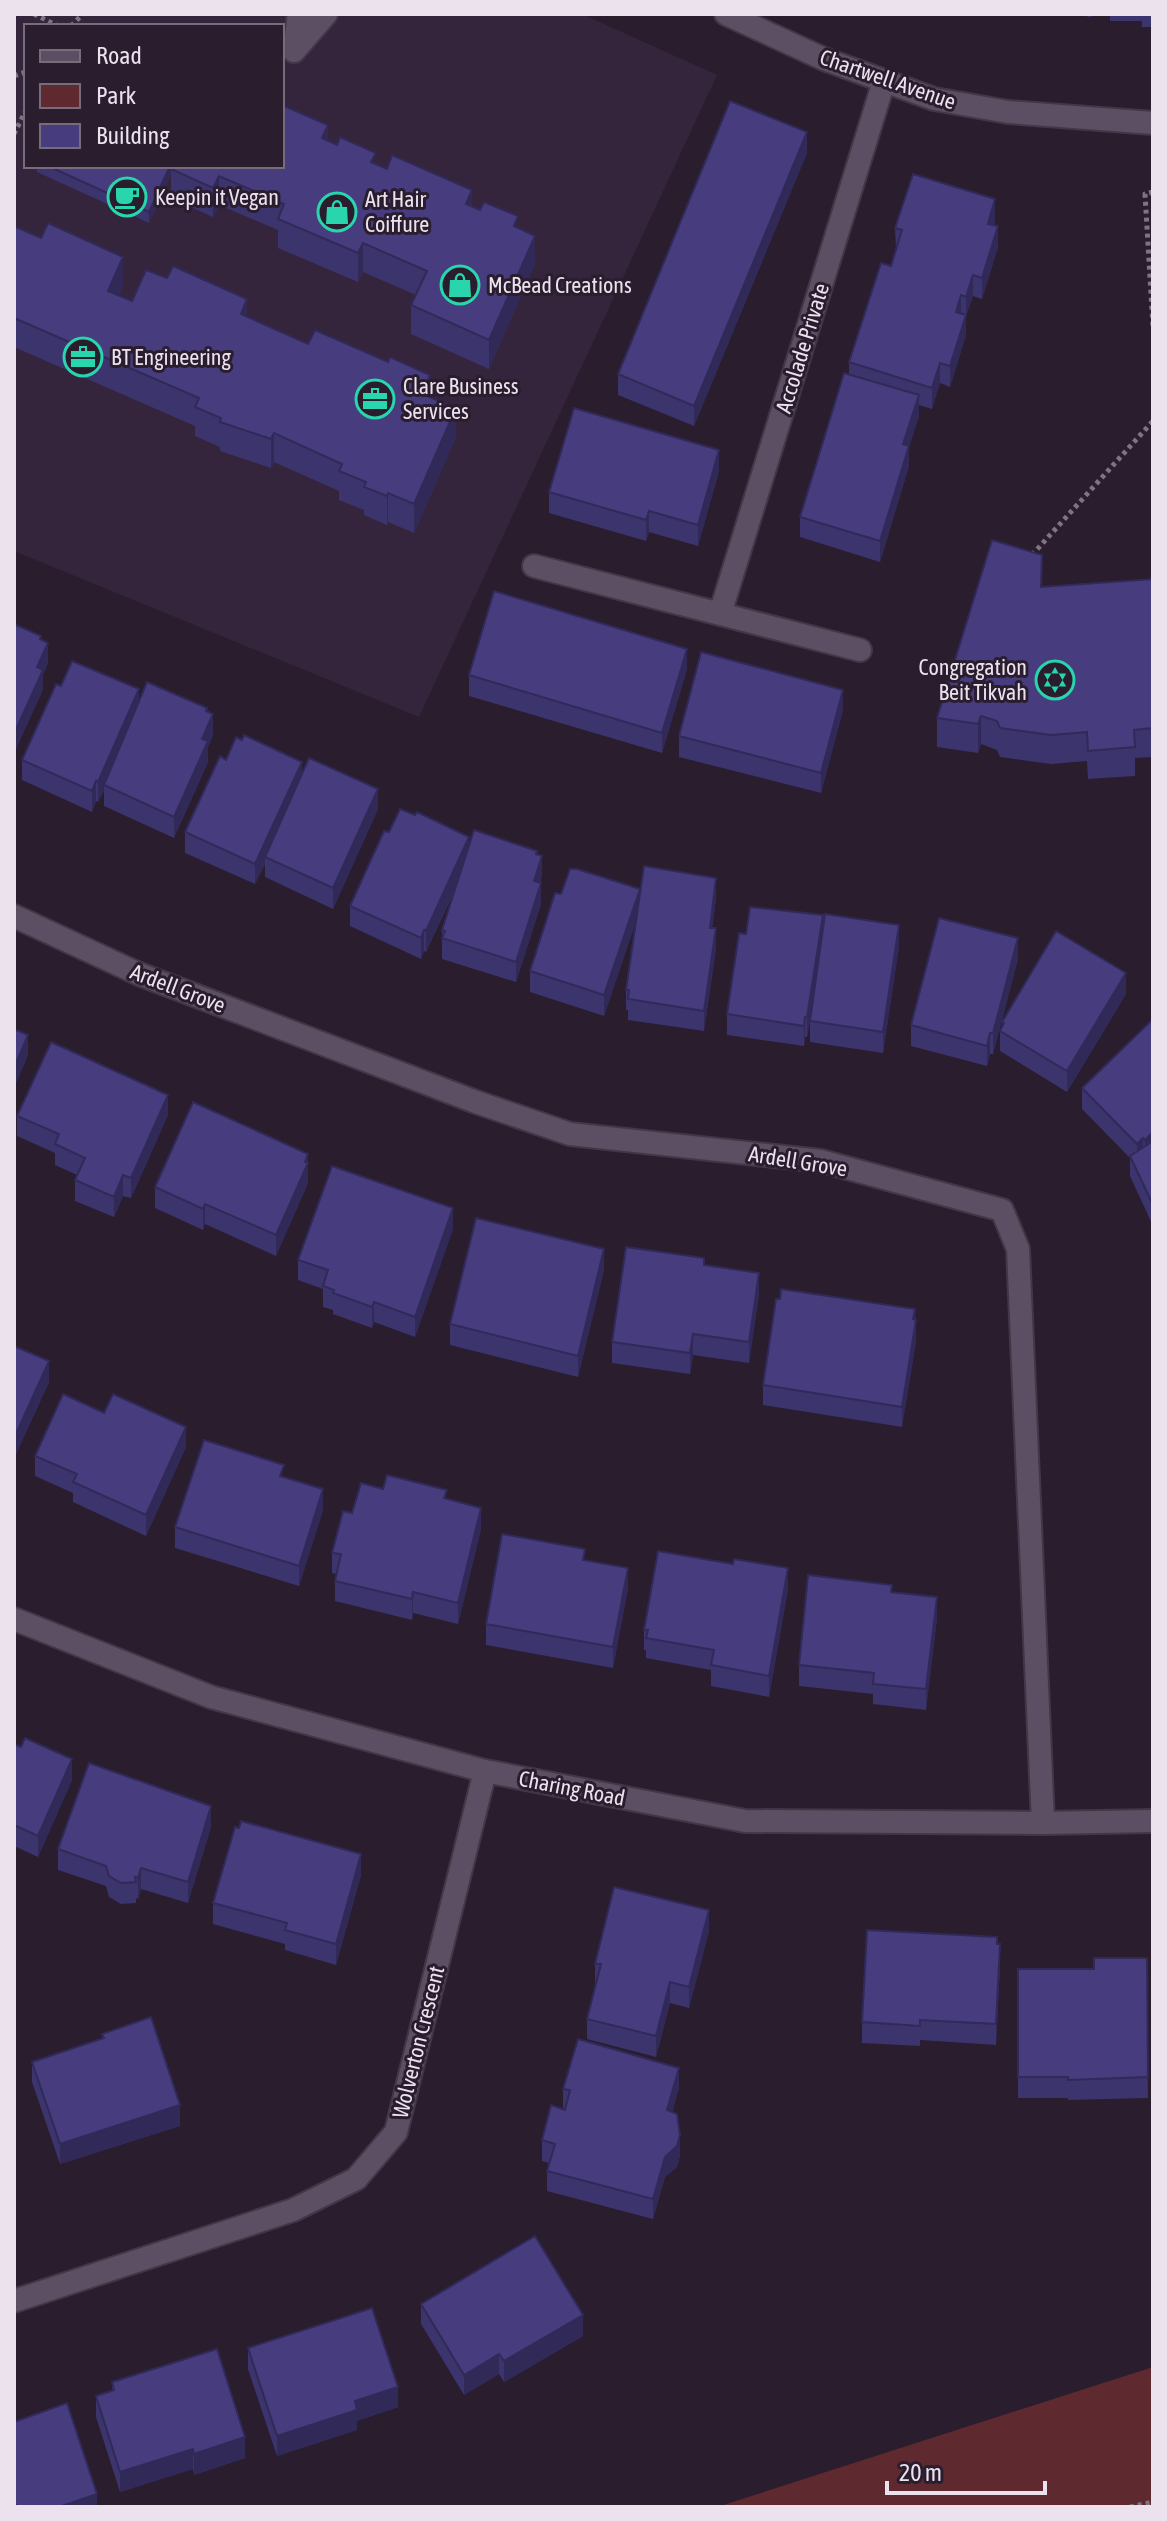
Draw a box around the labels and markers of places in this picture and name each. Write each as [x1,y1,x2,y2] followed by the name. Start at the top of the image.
[106,176,148,218] cafe icon: Keepin it Vegan
[155,184,279,210] place label: Keepin it Vegan
[365,186,429,237] place label: Art Hair Coiffure
[316,191,358,233] shop icon: Art Hair Coiffure
[439,264,481,306] shop icon: McBead Creations
[488,272,632,298] place label: McBead Creations
[62,336,104,378] office icon: BT Engineering
[111,344,231,370] place label: BT Engineering
[403,373,519,424] place label: Clare Business Services
[354,378,396,420] office icon: Clare Business Services
[918,654,1027,705] place label: Congregation Beit Tikvah
[1034,659,1076,701] synagogue icon: Congregation Beit Tikvah

